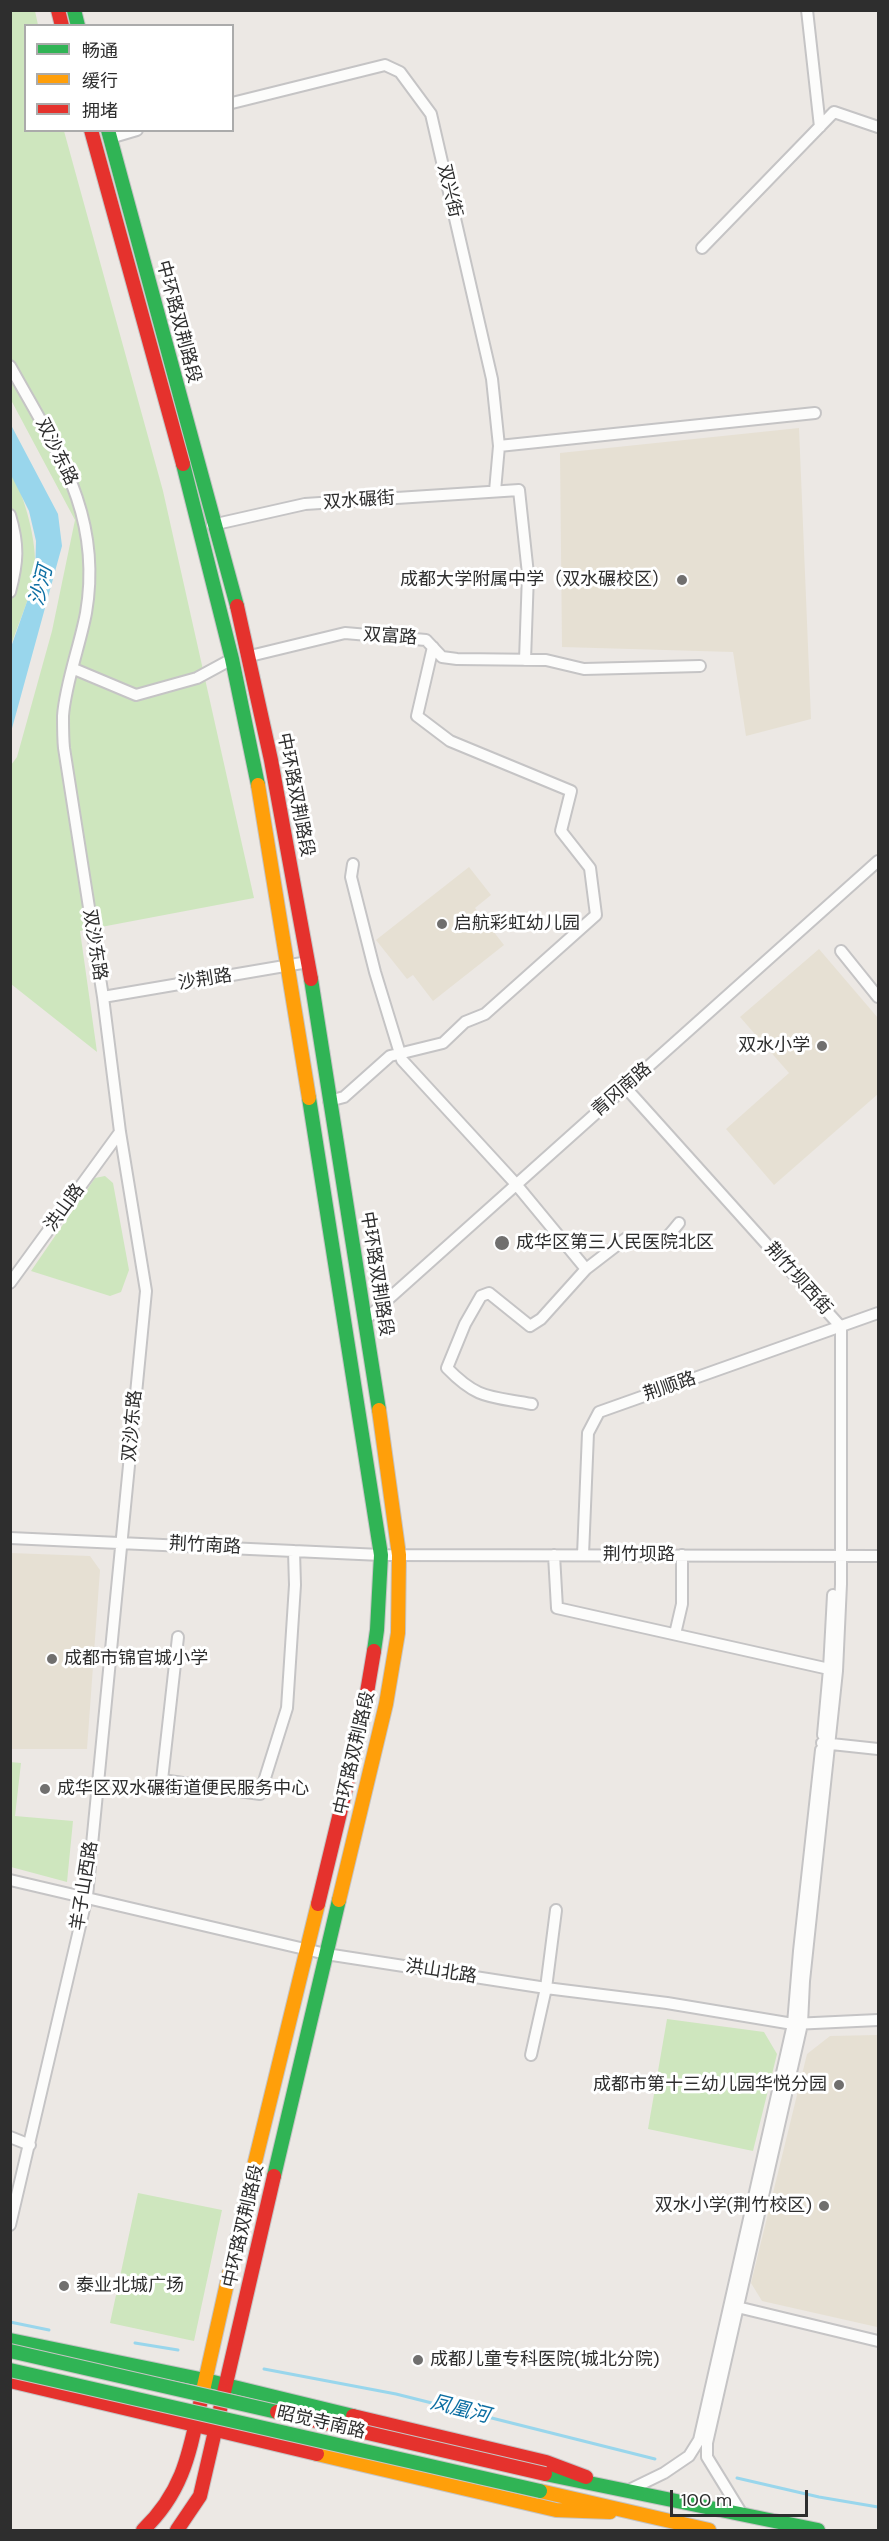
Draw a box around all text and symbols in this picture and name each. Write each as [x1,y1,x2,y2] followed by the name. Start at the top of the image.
[24,24,234,132] legend
[82,39,118,63] text: 畅通
[82,69,118,93] text: 缓行
[82,99,118,123] text: 拥堵
[432,162,466,220] street label: 双兴街
[151,258,205,386] street label: 中环路双荆路段
[31,415,81,489] street label: 双沙东路
[322,488,396,514] street label: 双水碾街
[26,564,58,608] water label: 沙河
[400,569,670,591] place label: 成都大学附属中学（双水碾校区）
[675,573,689,587] marker: 成都大学附属中学（双水碾校区）
[362,624,418,650] street label: 双富路
[272,731,318,859] street label: 中环路双荆路段
[78,908,110,982] street label: 双沙东路
[454,913,580,935] place label: 启航彩虹幼儿园
[435,917,449,931] marker: 启航彩虹幼儿园
[177,965,233,995] street label: 沙荆路
[738,1035,810,1057] place label: 双水小学
[815,1039,829,1053] marker: 双水小学
[588,1058,656,1122] street label: 青冈南路
[40,1180,90,1236] street label: 洪山路
[355,1210,397,1338] street label: 中环路双荆路段
[516,1232,714,1254] place label: 成华区第三人民医院北区
[493,1234,511,1252] marker: 成华区第三人民医院北区
[760,1238,836,1320] street label: 荆竹坝西街
[641,1368,699,1406] street label: 荆顺路
[119,1389,147,1463] street label: 双沙东路
[168,1533,242,1559] street label: 荆竹南路
[603,1544,675,1566] street label: 荆竹坝路
[64,1648,208,1670] place label: 成都市锦官城小学
[45,1652,59,1666] marker: 成都市锦官城小学
[330,1689,380,1817] street label: 中环路双荆路段
[57,1778,309,1800] place label: 成华区双水碾街道便民服务中心
[38,1782,52,1796] marker: 成华区双水碾街道便民服务中心
[67,1840,103,1932] street label: 羊子山西路
[404,1956,478,1988] street label: 洪山北路
[593,2074,827,2096] place label: 成都市第十三幼儿园华悦分园
[832,2078,846,2092] marker: 成都市第十三幼儿园华悦分园
[219,2162,269,2290] street label: 中环路双荆路段
[655,2195,812,2217] place label: 双水小学(荆竹校区)
[817,2199,831,2213] marker: 双水小学(荆竹校区)
[76,2275,184,2297] place label: 泰业北城广场
[57,2279,71,2293] marker: 泰业北城广场
[430,2349,659,2371] place label: 成都儿童专科医院(城北分院)
[411,2353,425,2367] marker: 成都儿童专科医院(城北分院)
[428,2391,492,2429] water label: 凤凰河
[275,2402,367,2444] street label: 昭觉寺南路
[673,2478,811,2516] scale bar
[681,2488,732,2512] text: 100 m

